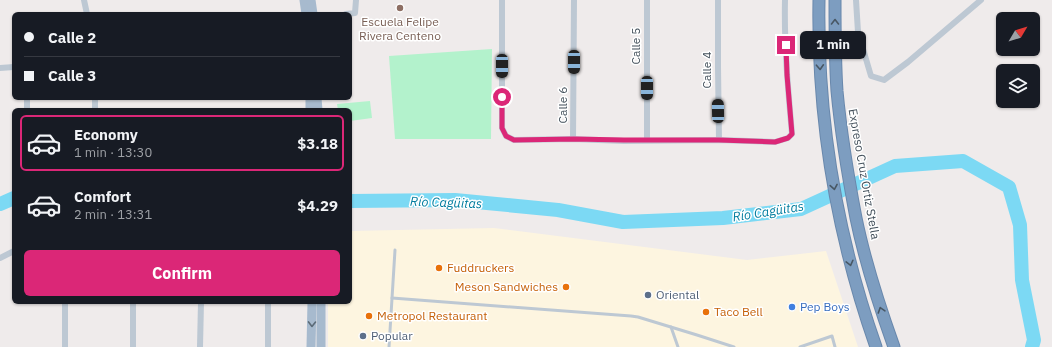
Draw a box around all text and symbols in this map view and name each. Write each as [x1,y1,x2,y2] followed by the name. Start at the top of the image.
[395,3,405,13] marker: Escuela Felipe Rivera Centeno
[996,12,1040,56] north arrow
[996,12,1040,108] map controls
[359,14,441,43] place label: Escuela Felipe Rivera Centeno
[831,19,839,25] one-way arrow
[48,28,96,47] text: Calle 2
[628,28,643,64] street label: Calle 5
[800,31,866,59] callout: 1 min
[777,36,795,54] route end
[816,36,850,53] text: 1 min
[568,50,580,74] car
[699,52,714,88] street label: Calle 4
[496,54,508,78] car
[815,64,824,70] one-way arrow
[996,64,1040,108] button: layers
[48,66,96,85] text: Calle 3
[641,76,653,100] car
[555,87,570,123] street label: Calle 6
[493,88,511,106] route start
[712,99,724,123] car
[846,107,883,241] street label: Expreso Cruz Ortiz Stella
[26,125,62,161] icon: car
[74,125,138,144] text: Economy
[297,134,338,153] text: $3.18
[74,144,152,161] text: 1 min · 13:30
[829,184,838,190] one-way arrow
[26,187,62,223] icon: car
[74,187,131,206] text: Comfort
[410,193,482,212] water label: Río Cagüitas
[297,196,338,215] text: $4.29
[731,197,805,226] water label: Río Cagüitas
[74,206,152,223] text: 2 min · 13:31
[24,250,340,296] button: Confirm
[447,260,515,275] place label: Fuddruckers
[846,260,854,266] one-way arrow
[434,263,444,273] marker: Fuddruckers
[455,279,558,294] place label: Meson Sandwiches
[561,282,571,292] marker: Meson Sandwiches
[656,287,699,302] place label: Oriental
[643,290,653,300] marker: Oriental
[800,299,850,314] place label: Pep Boys
[787,302,797,312] marker: Pep Boys
[714,304,763,319] place label: Taco Bell
[701,307,711,317] marker: Taco Bell
[877,307,886,314] one-way arrow
[377,308,487,323] place label: Metropol Restaurant
[364,311,374,321] marker: Metropol Restaurant
[307,321,316,328] one-way arrow
[371,328,413,343] place label: Popular
[358,331,368,341] marker: Popular

